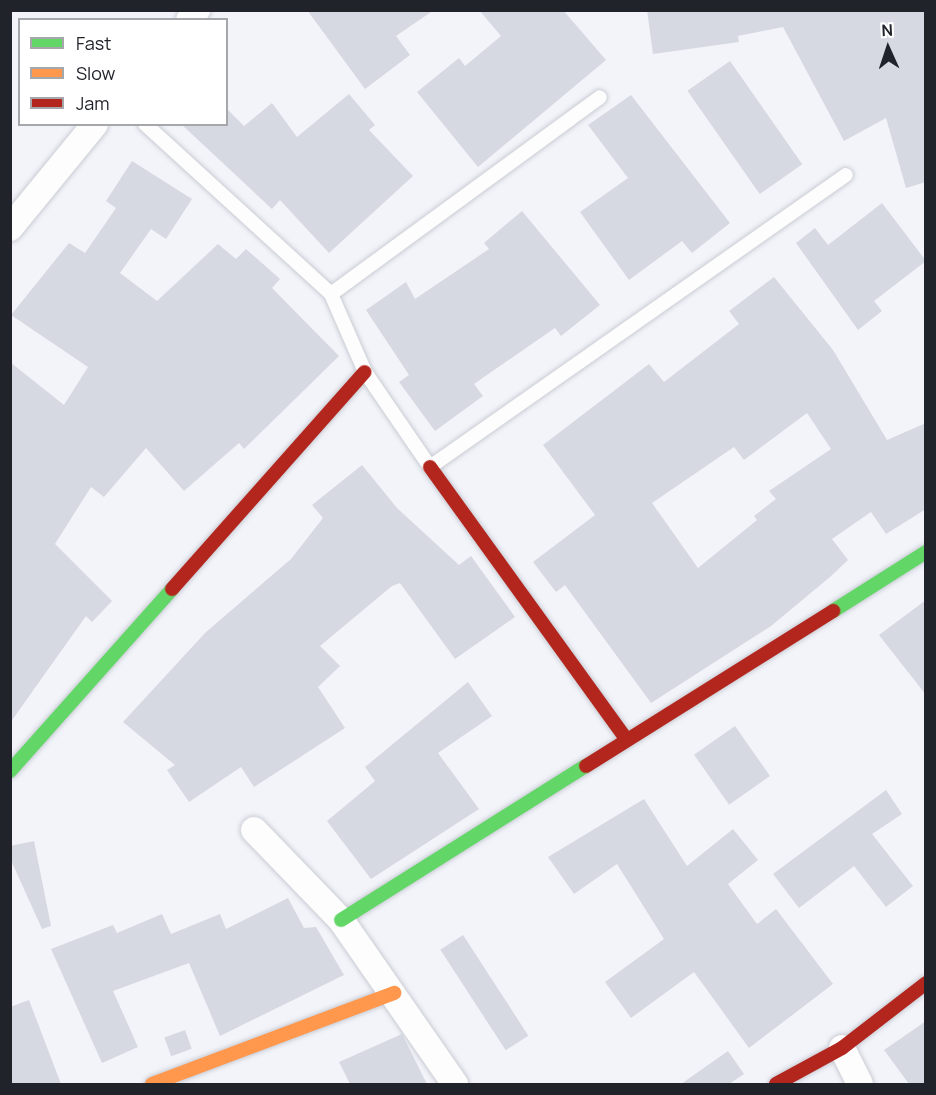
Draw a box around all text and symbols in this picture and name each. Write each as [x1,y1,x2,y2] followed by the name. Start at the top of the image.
[18,18,228,126] legend
[858,18,918,78] north arrow
[881,19,893,41] text: N
[76,31,111,55] text: Fast
[76,61,115,85] text: Slow
[76,91,110,115] text: Jam

